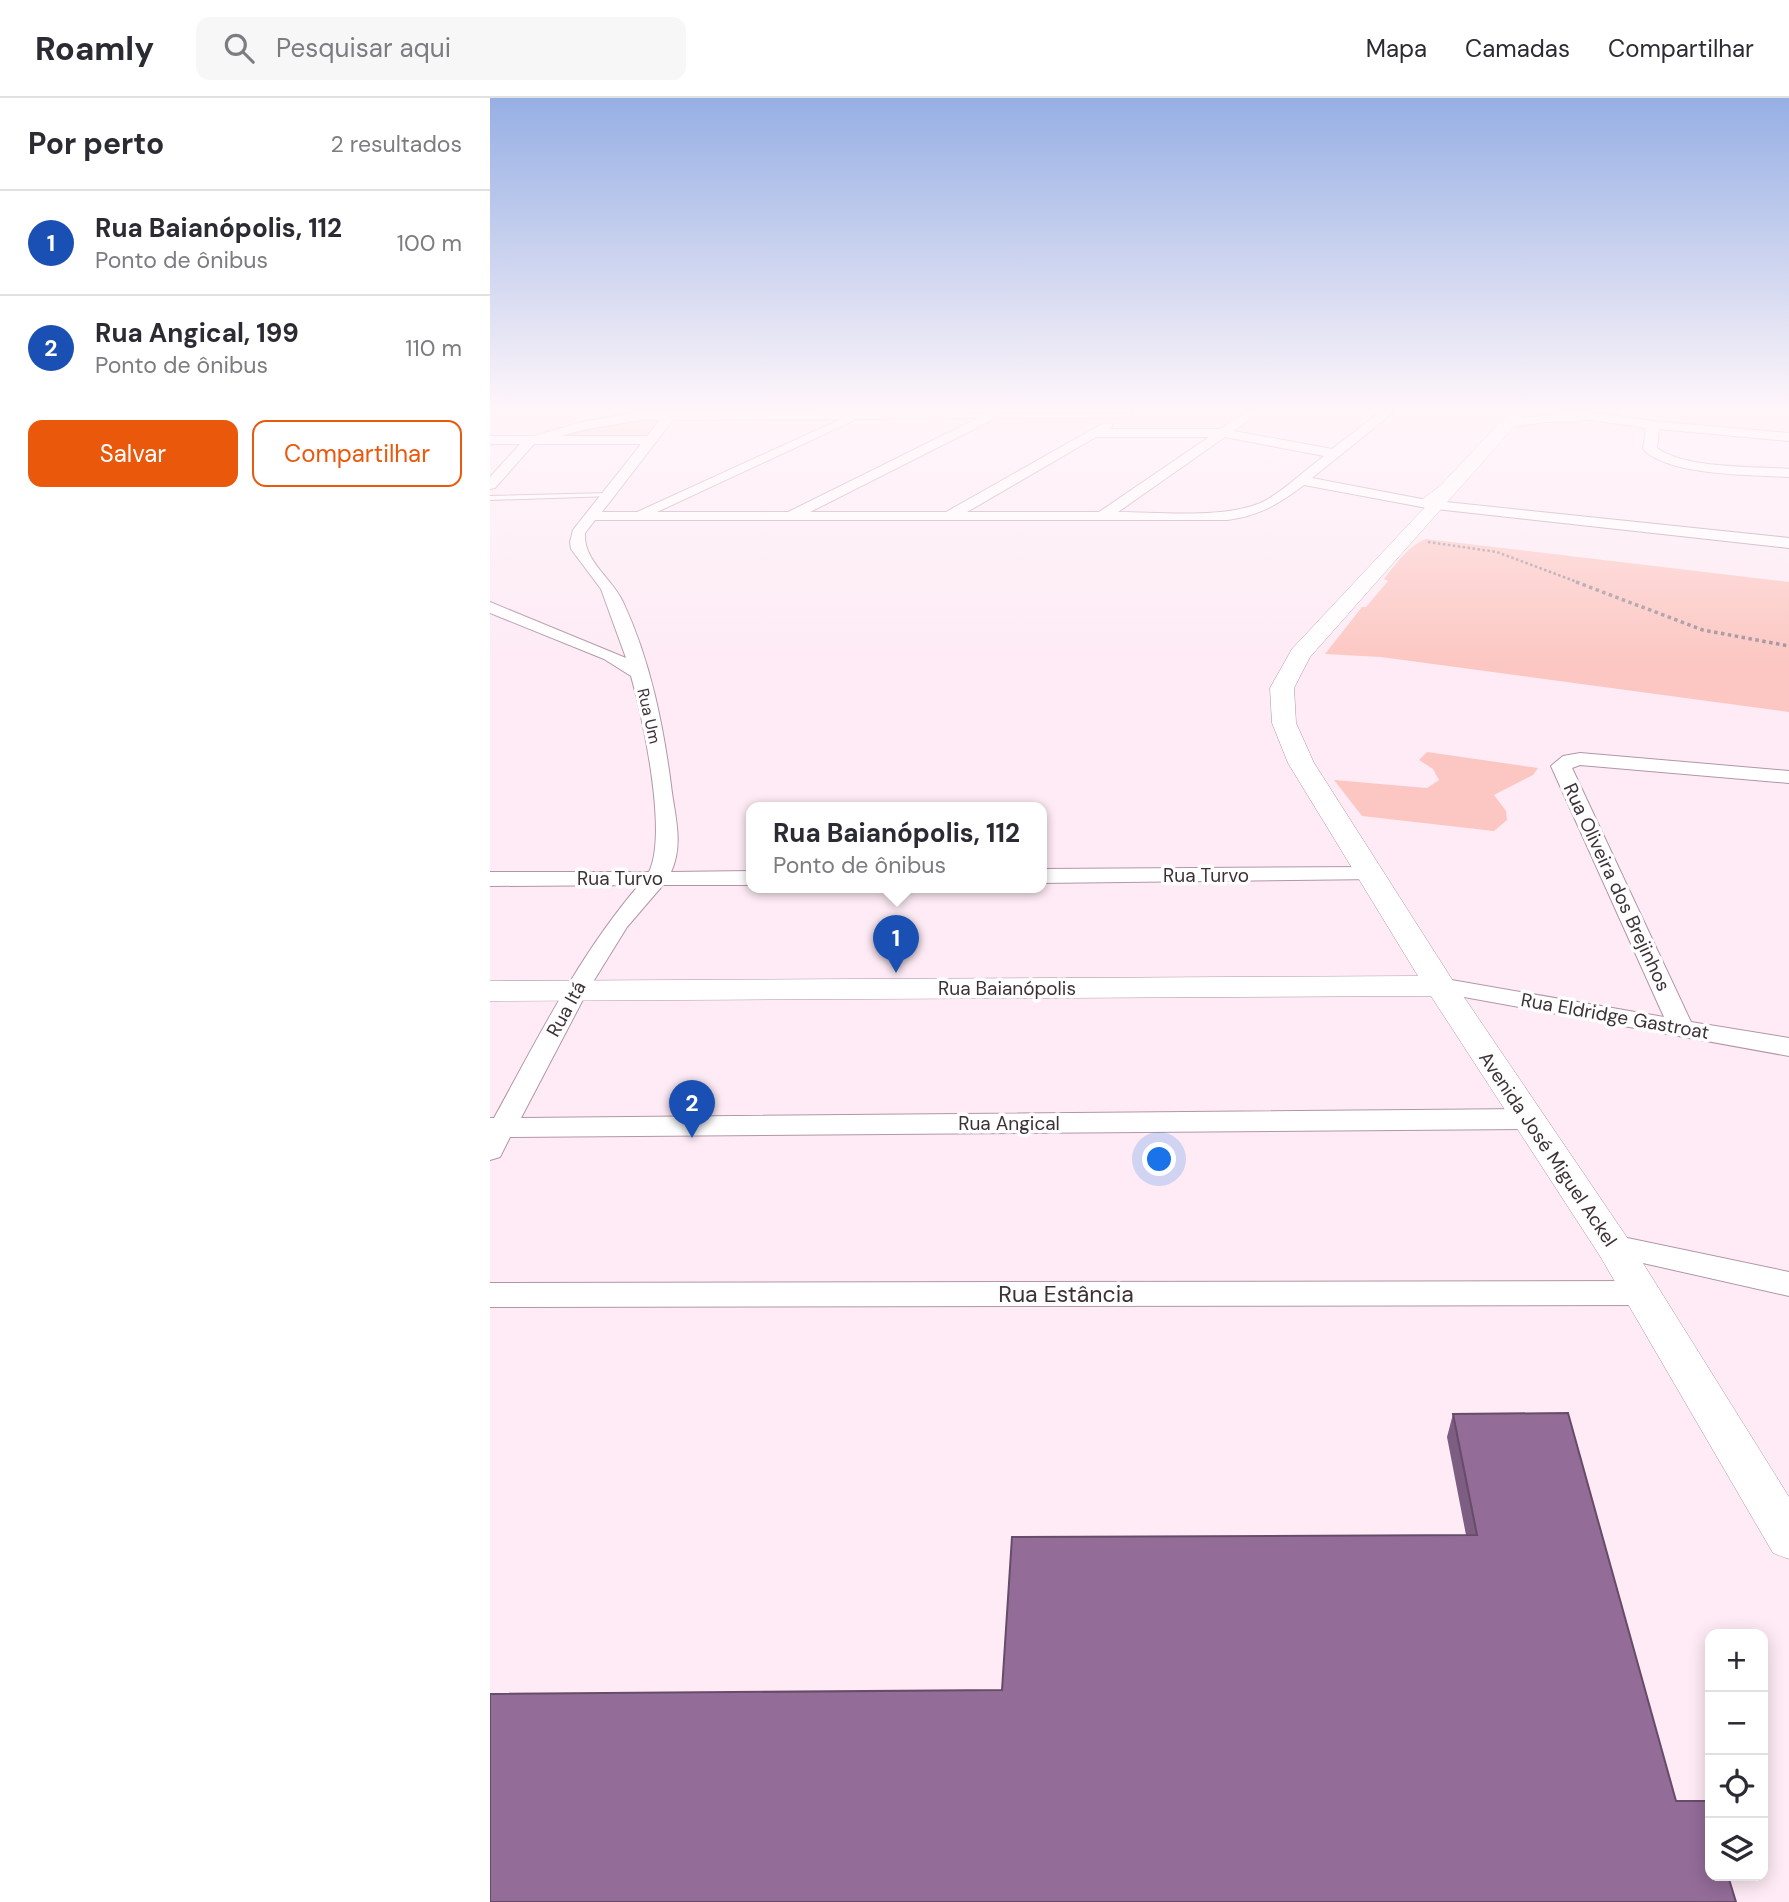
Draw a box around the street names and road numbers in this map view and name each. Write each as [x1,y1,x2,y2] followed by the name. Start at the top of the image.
[632,686,666,746] street label: Rua Um
[1558,779,1676,995] street label: Rua Oliveira dos Brejinhos
[1163,863,1249,888] street label: Rua Turvo
[577,866,663,891] street label: Rua Turvo
[938,976,1076,1001] street label: Rua Baianópolis
[541,977,591,1041] street label: Rua Itá
[1519,987,1711,1045] street label: Rua Eldridge Gastroat
[1473,1047,1623,1251] street label: Avenida José Miguel Ackel
[958,1111,1060,1136] street label: Rua Angical
[998,1279,1134,1309] street label: Rua Estância

